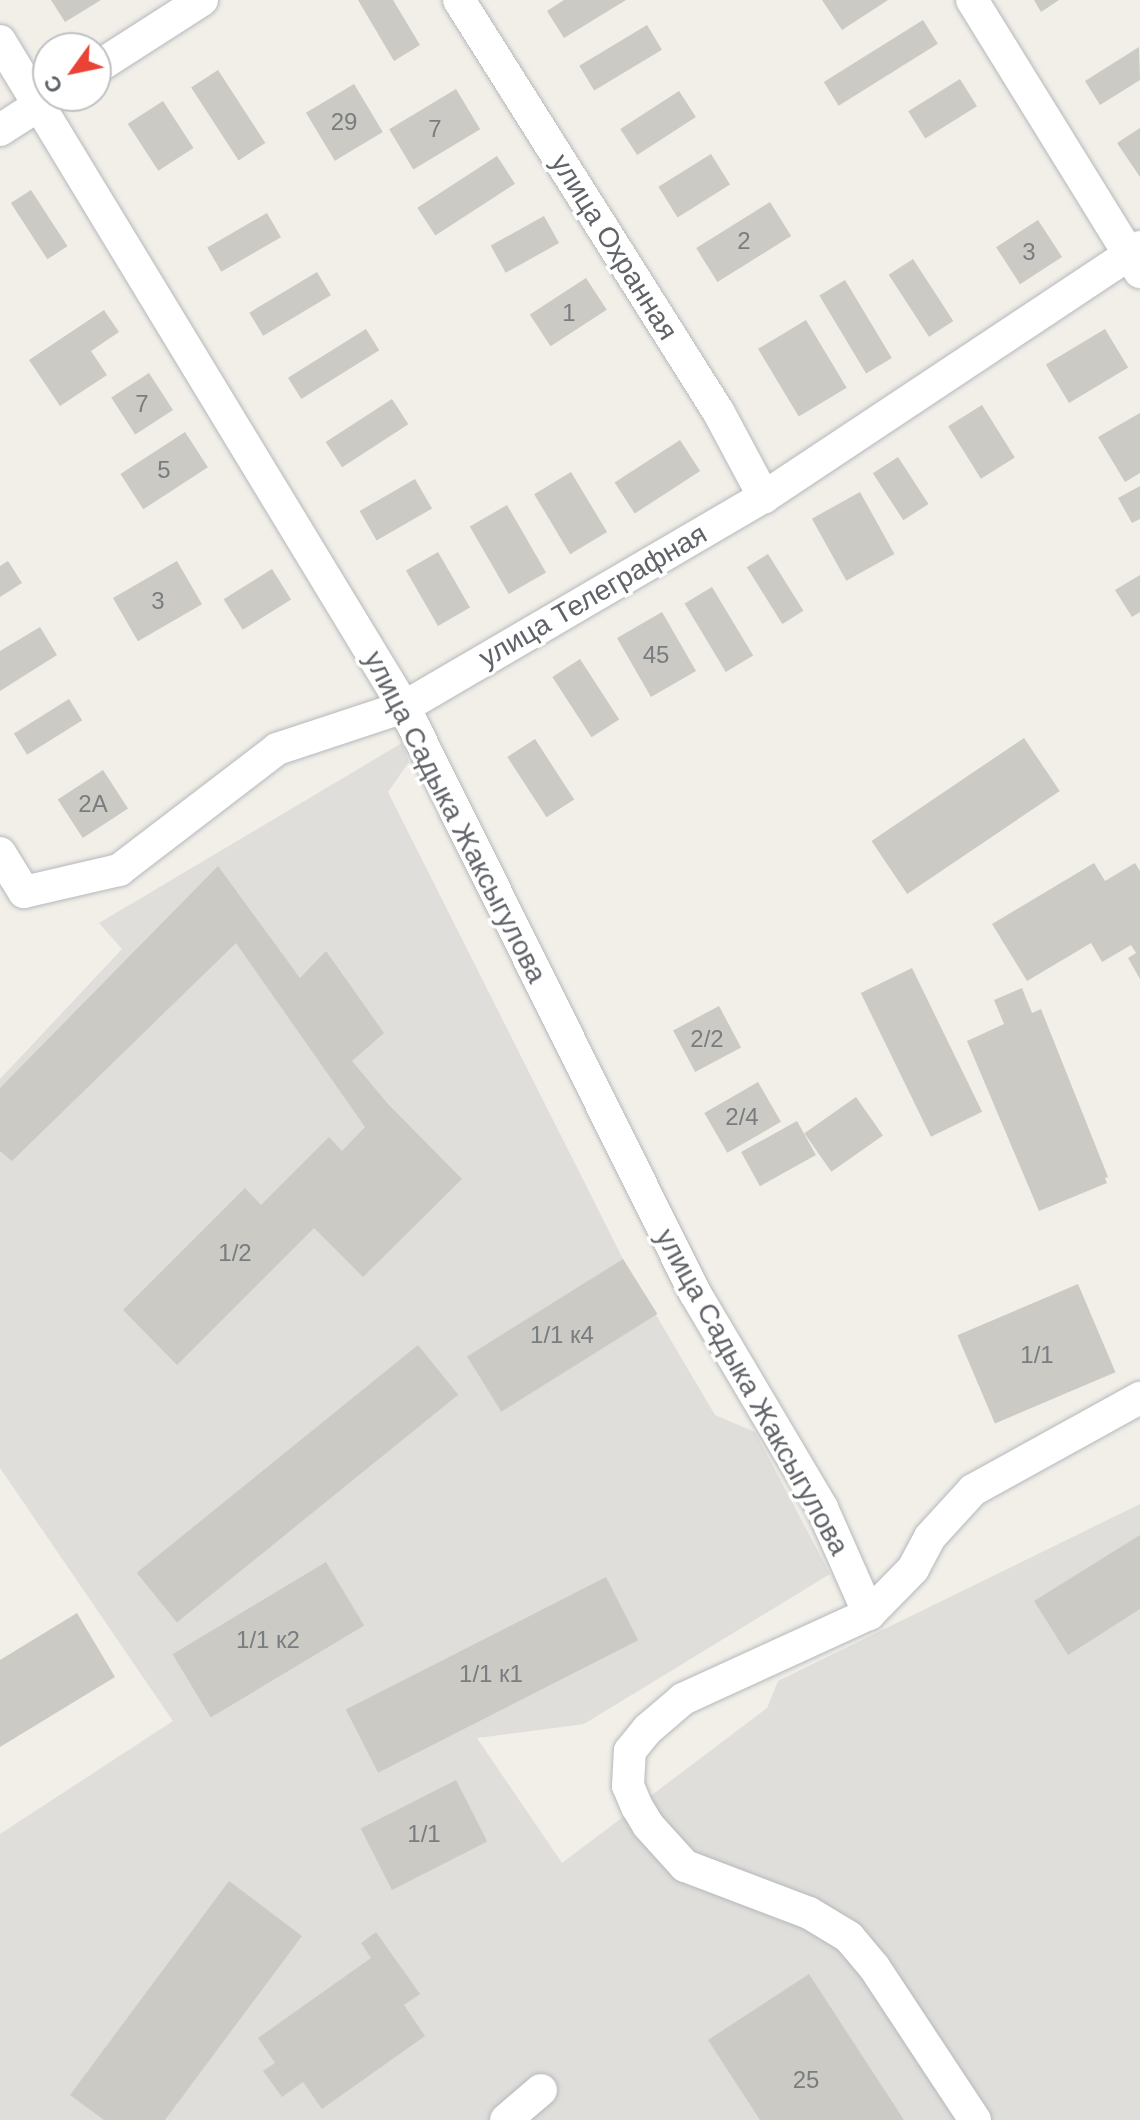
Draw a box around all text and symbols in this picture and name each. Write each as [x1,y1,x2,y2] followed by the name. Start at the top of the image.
[32,32,112,112] north arrow
[38,71,68,98] text: С
[331,108,357,136] house number: 29
[428,115,442,143] house number: 7
[543,148,685,346] street label: улица Охранная
[737,227,751,255] house number: 2
[1022,238,1036,266] house number: 3
[562,299,576,327] house number: 1
[135,390,149,418] house number: 7
[157,456,171,484] house number: 5
[473,517,713,675] street label: улица Телеграфная
[151,587,165,615] house number: 3
[643,641,669,669] house number: 45
[357,645,553,989] street label: улица Садыка Жаксыгулова
[78,790,108,818] house number: 2А
[690,1025,724,1053] house number: 2/2
[725,1103,759,1131] house number: 2/4
[648,1223,856,1561] street label: улица Садыка Жаксыгулова
[218,1239,252,1267] house number: 1/2
[530,1321,594,1349] house number: 1/1 к4
[1020,1341,1054,1369] house number: 1/1
[236,1626,300,1654] house number: 1/1 к2
[459,1660,523,1688] house number: 1/1 к1
[407,1820,441,1848] house number: 1/1
[793,2066,819,2094] house number: 25

